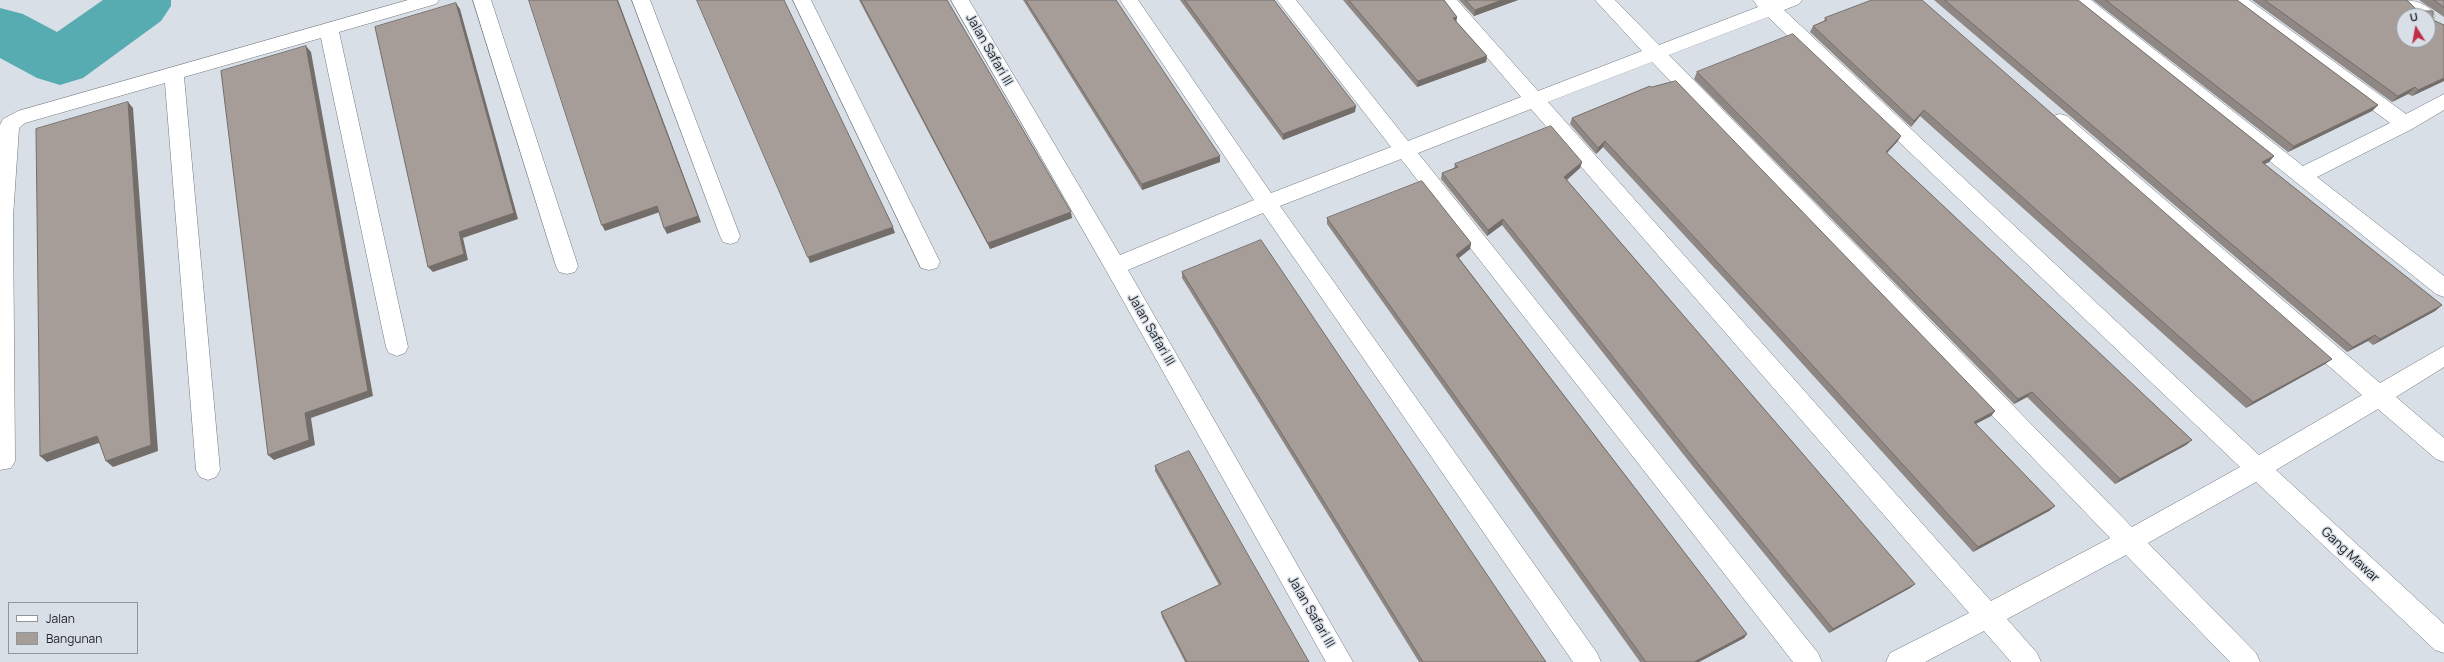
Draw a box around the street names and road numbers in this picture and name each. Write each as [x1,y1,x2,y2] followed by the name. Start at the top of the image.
[962,11,1016,89] street label: Jalan Safari III
[1124,291,1178,369] street label: Jalan Safari III
[2318,524,2382,586] street label: Gang Mawar
[1284,573,1338,651] street label: Jalan Safari III

